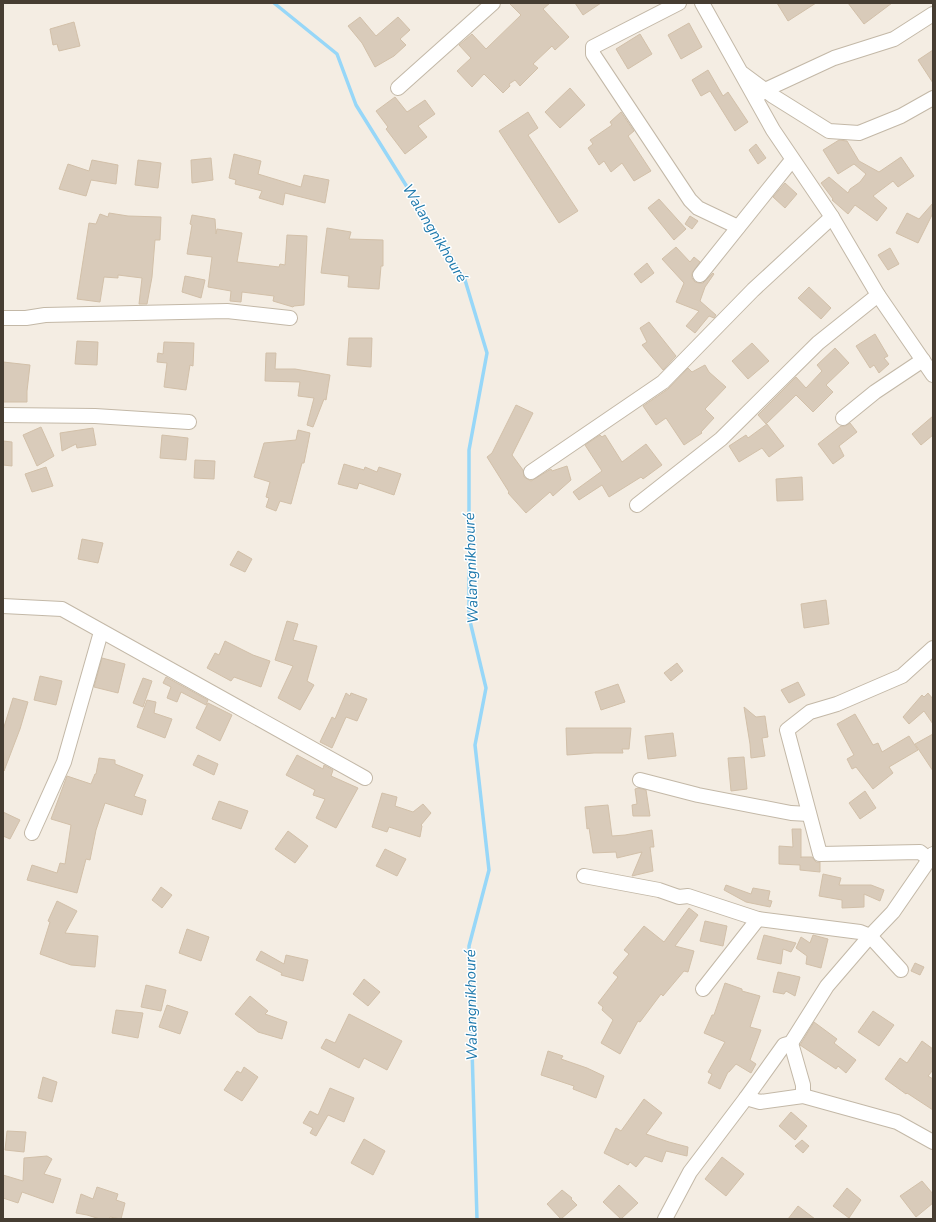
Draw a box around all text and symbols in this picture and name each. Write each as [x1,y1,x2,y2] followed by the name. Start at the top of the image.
[398,180,472,286] water label: Walangnikhouré
[459,512,483,624] water label: Walangnikhouré
[460,949,482,1061] water label: Walangnikhouré

